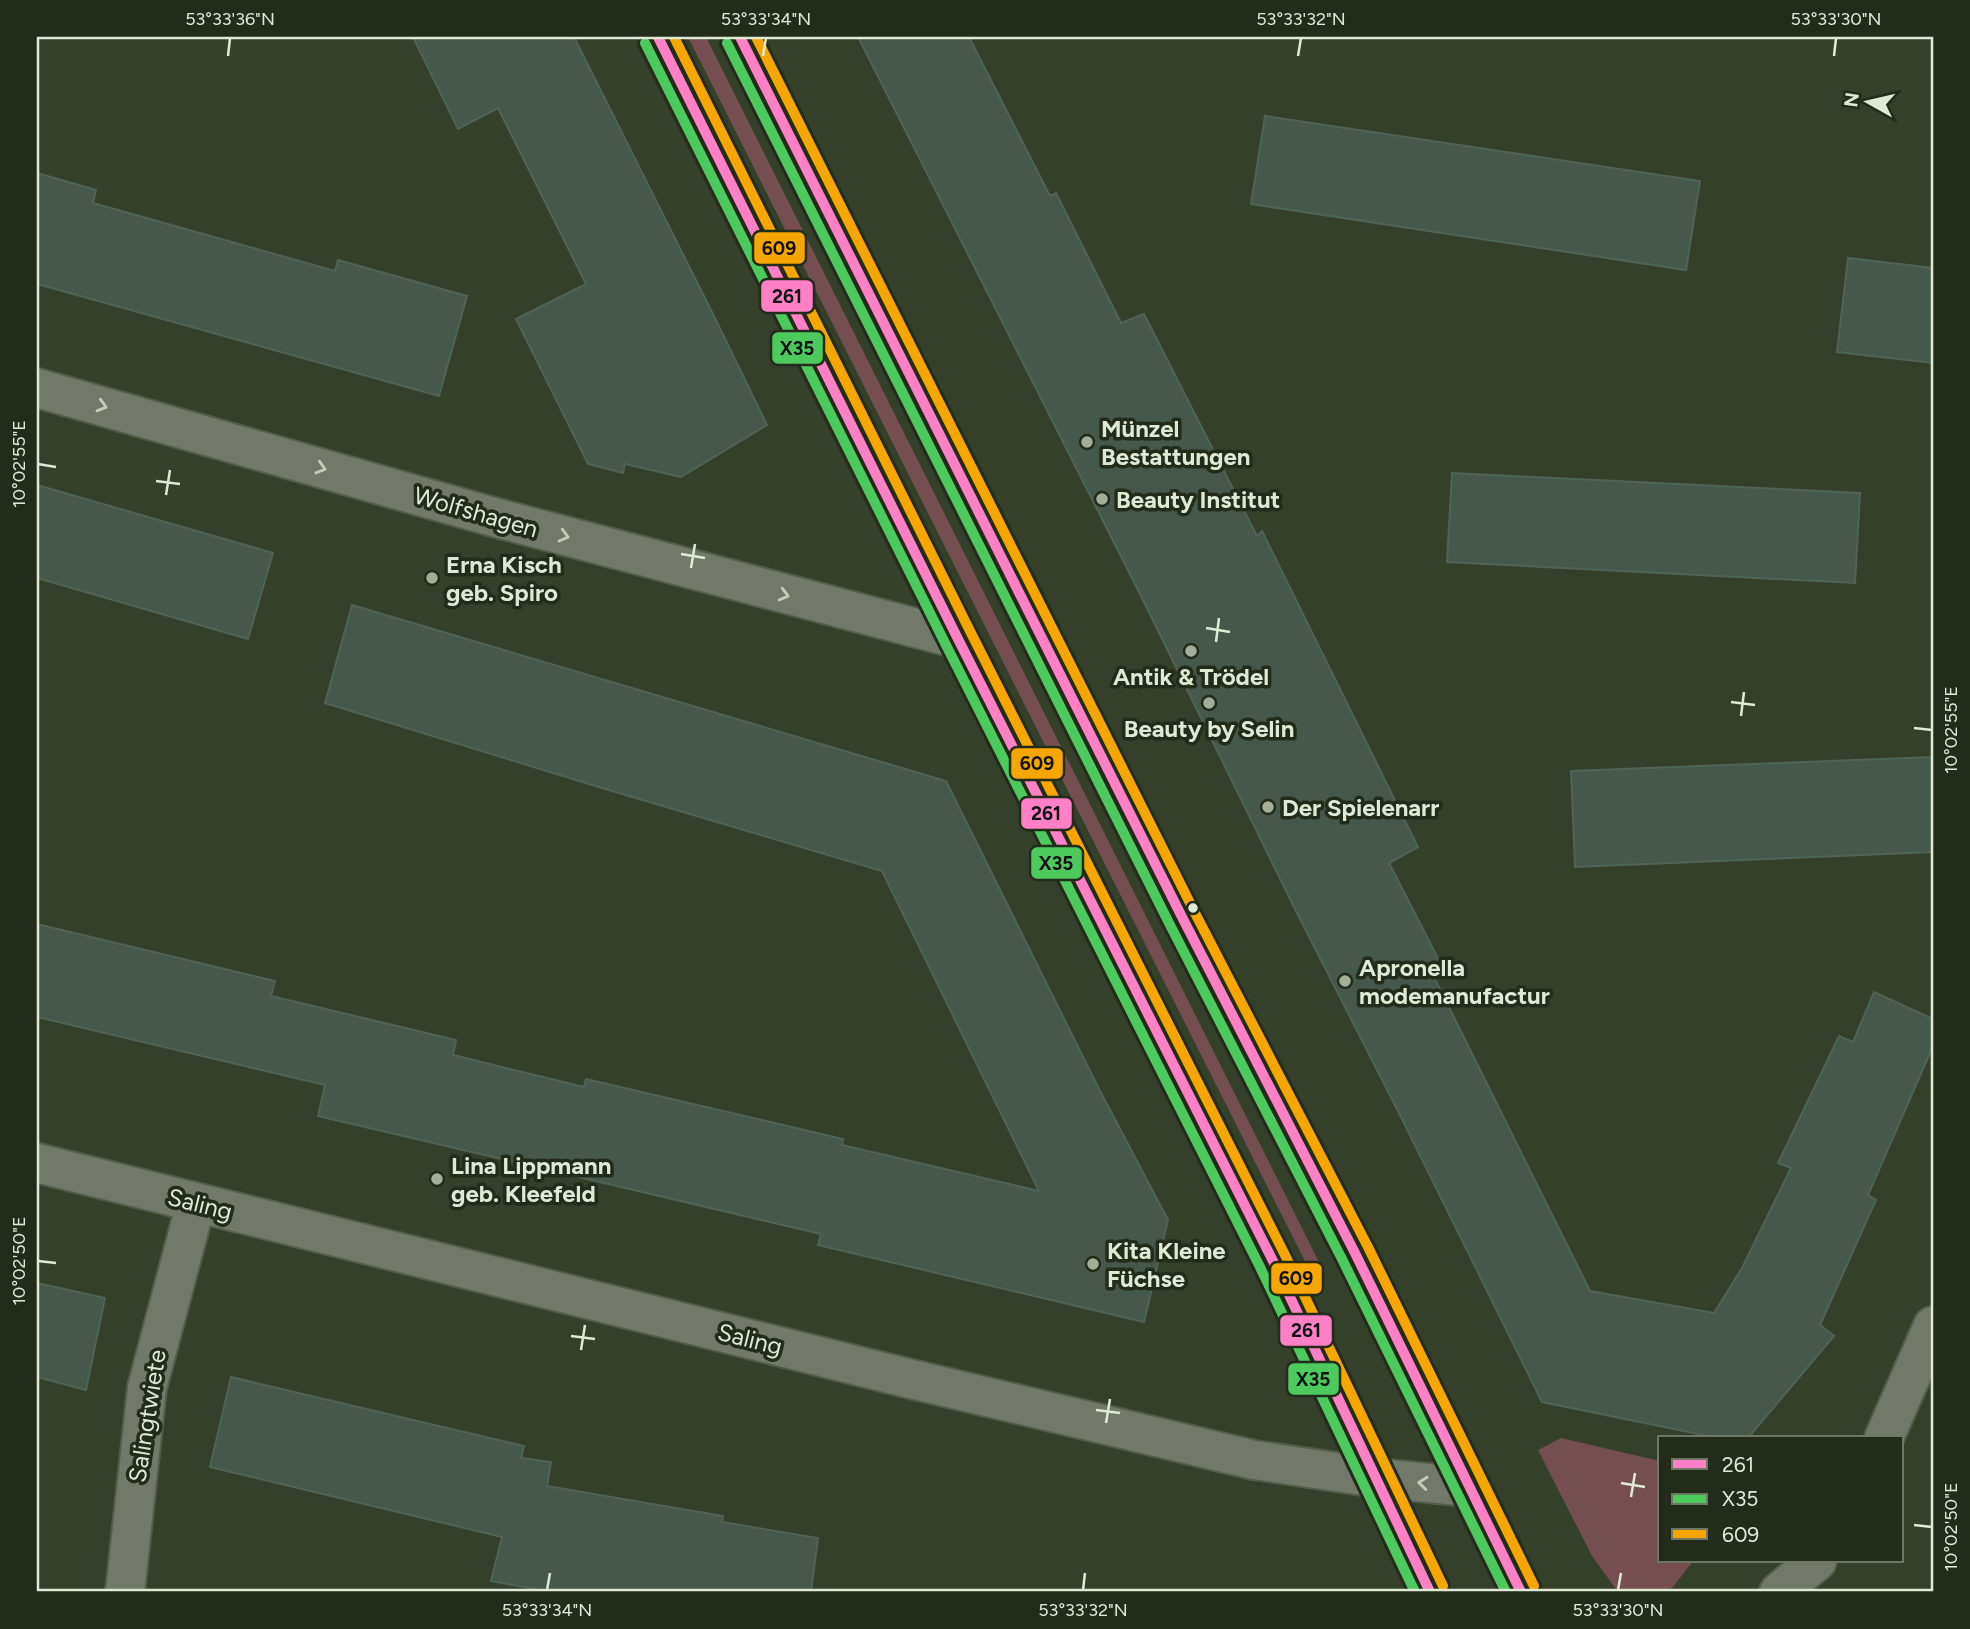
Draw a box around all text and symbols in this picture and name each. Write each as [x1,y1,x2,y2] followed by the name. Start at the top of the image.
[185,8,275,30] text: 53°33'36"N
[721,8,811,30] text: 53°33'34"N
[1256,8,1346,30] text: 53°33'32"N
[1791,8,1882,30] text: 53°33'30"N
[1834,66,1904,136] north arrow
[1839,91,1864,109] text: N
[753,231,806,265] line badge: 609
[762,237,796,260] text: 609
[760,279,814,313] line badge: 261
[772,285,802,308] text: 261
[771,331,824,365] line badge: X35
[780,337,814,360] text: X35
[96,398,108,412] one-way arrow
[1101,414,1250,471] place label: Münzel Bestattungen
[8,420,30,508] text: 10°02'55"E
[1079,434,1095,450] marker: Münzel Bestattungen
[315,460,327,474] one-way arrow
[411,480,541,544] street label: Wolfshagen
[1116,485,1280,514] place label: Beauty Institut
[1094,491,1110,507] marker: Beauty Institut
[558,528,570,542] one-way arrow
[446,550,562,607] place label: Erna Kisch geb. Spiro
[424,570,440,586] marker: Erna Kisch geb. Spiro
[778,586,790,601] one-way arrow
[1183,643,1199,659] marker: Antik & Trödel
[1113,662,1269,691] place label: Antik & Trödel
[1940,686,1962,774] text: 10°02'55"E
[1201,695,1217,711] marker: Beauty by Selin
[1124,714,1294,743] place label: Beauty by Selin
[1010,747,1064,780] line badge: 609
[1020,752,1054,775] text: 609
[1282,793,1439,822] place label: Der Spielenarr
[1020,797,1073,830] line badge: 261
[1260,799,1276,815] marker: Der Spielenarr
[1031,802,1061,825] text: 261
[1030,846,1083,880] line badge: X35
[1039,852,1073,875] text: X35
[1186,901,1200,915] unlabelled marker
[1359,953,1550,1010] place label: Apronella modemanufactur
[1337,973,1353,989] marker: Apronella modemanufactur
[451,1151,611,1208] place label: Lina Lippmann geb. Kleefeld
[429,1171,445,1187] marker: Lina Lippmann geb. Kleefeld
[165,1182,235,1226] street label: Saling
[8,1216,30,1306] text: 10°02'50"E
[1107,1236,1226,1293] place label: Kita Kleine Füchse
[1085,1256,1101,1272] marker: Kita Kleine Füchse
[1270,1262,1323,1295] line badge: 609
[1279,1267,1313,1290] text: 609
[1279,1314,1333,1347] line badge: 261
[715,1317,785,1361] street label: Saling
[1291,1319,1321,1342] text: 261
[122,1348,172,1484] street label: Salingtwiete
[1287,1362,1340,1396] line badge: X35
[1296,1368,1330,1391] text: X35
[1658,1436,1904,1562] legend
[1722,1452,1754,1477] text: 261
[1417,1475,1429,1490] one-way arrow
[1940,1482,1962,1572] text: 10°02'50"E
[1722,1486,1758,1511] text: X35
[1722,1522,1759,1547] text: 609
[502,1599,592,1621] text: 53°33'34"N
[1038,1599,1128,1621] text: 53°33'32"N
[1573,1599,1664,1621] text: 53°33'30"N

